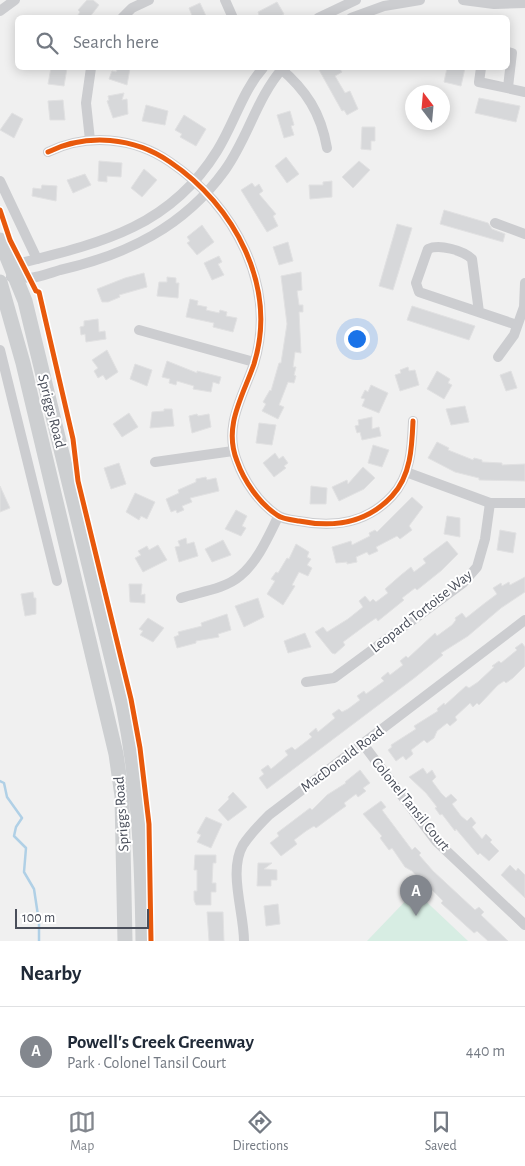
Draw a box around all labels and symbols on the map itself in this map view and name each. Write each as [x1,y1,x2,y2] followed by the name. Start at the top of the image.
[405,85,450,130] north arrow
[344,326,370,352] your location
[35,373,68,450] street label: Spriggs Road
[368,567,475,656] street label: Leopard Tortoise Way
[298,723,387,795] street label: MacDonald Road
[369,755,453,854] street label: Colonel Tansil Court
[111,776,132,852] street label: Spriggs Road
[400,875,432,916] pin: A
[15,906,149,929] scale bar

